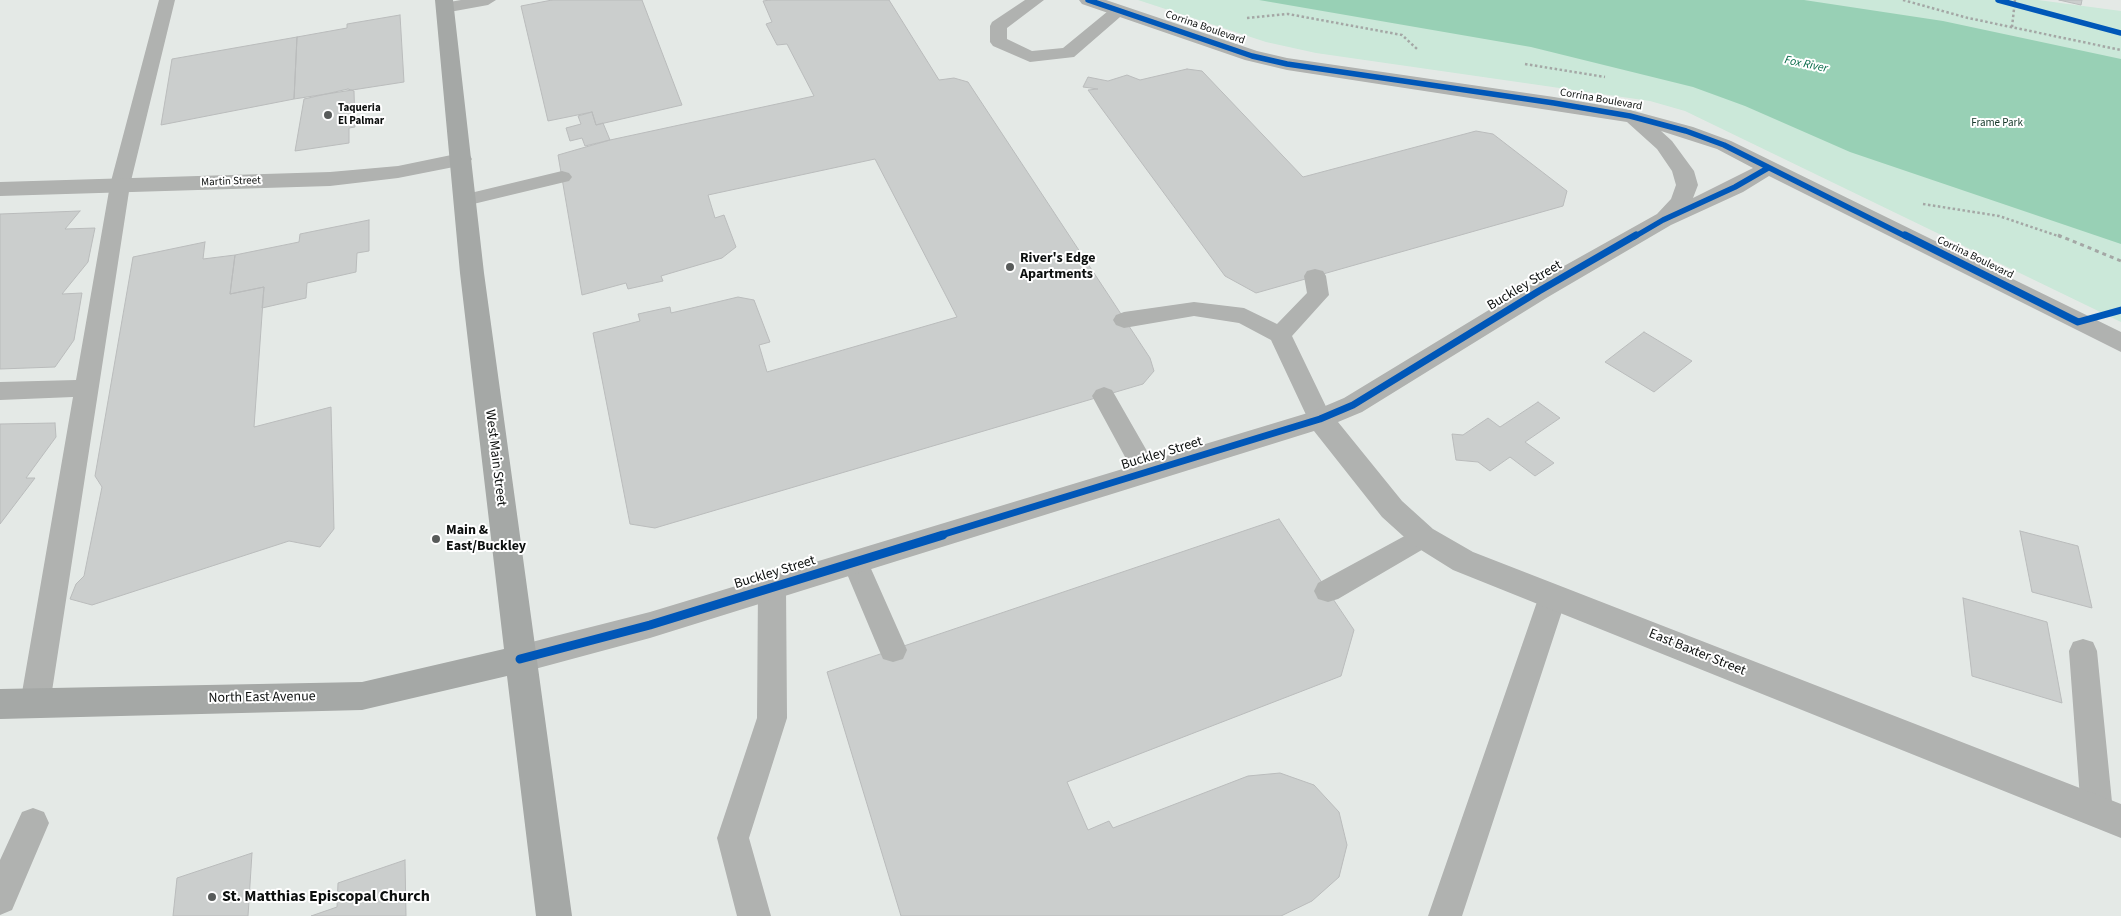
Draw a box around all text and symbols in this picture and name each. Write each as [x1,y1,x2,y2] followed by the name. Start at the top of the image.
[1163,8,1247,48] street label: Corrina Boulevard
[1783,53,1829,77] water label: Fox River
[1559,86,1643,114] street label: Corrina Boulevard
[338,102,384,128] place label: Taqueria El Palmar
[322,109,334,121] marker: Taqueria El Palmar
[1971,117,2023,131] park label: Frame Park
[201,174,261,190] street label: Martin Street
[1935,234,2015,282] street label: Corrina Boulevard
[1020,251,1095,284] place label: River's Edge Apartments
[1485,257,1565,315] street label: Buckley Street
[1004,261,1016,273] marker: River's Edge Apartments
[481,409,509,507] street label: West Main Street
[1119,434,1205,474] street label: Buckley Street
[446,523,526,556] place label: Main & East/Buckley
[430,533,442,545] marker: Main & East/Buckley
[732,553,818,593] street label: Buckley Street
[1646,626,1748,680] street label: East Baxter Street
[208,689,316,707] street label: North East Avenue
[222,887,430,907] place label: St. Matthias Episcopal Church
[206,891,218,903] marker: St. Matthias Episcopal Church

